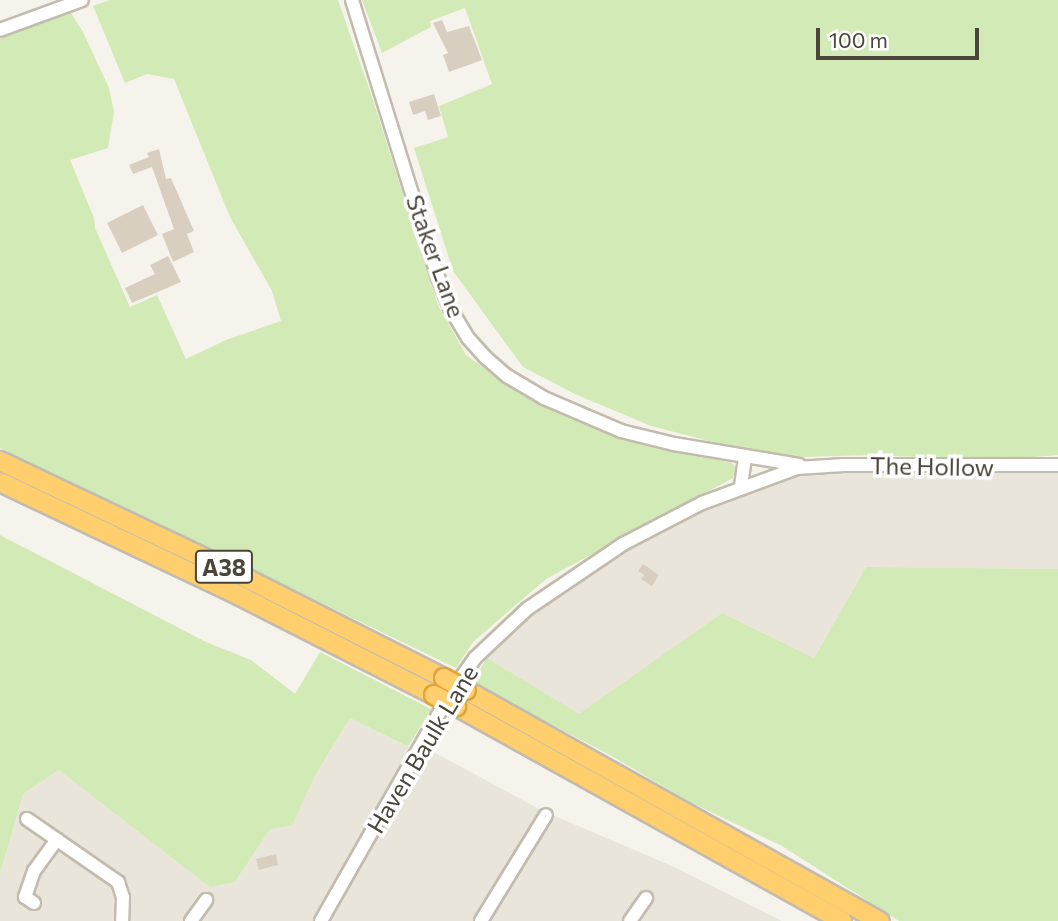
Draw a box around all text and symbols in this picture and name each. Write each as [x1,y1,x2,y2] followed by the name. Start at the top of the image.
[820,14,983,58] scale bar
[829,27,888,52] text: 100 m
[401,191,471,321] street label: Staker Lane
[870,451,994,481] street label: The Hollow
[194,548,254,586] road number: A38
[360,660,484,838] street label: Haven Baulk Lane

